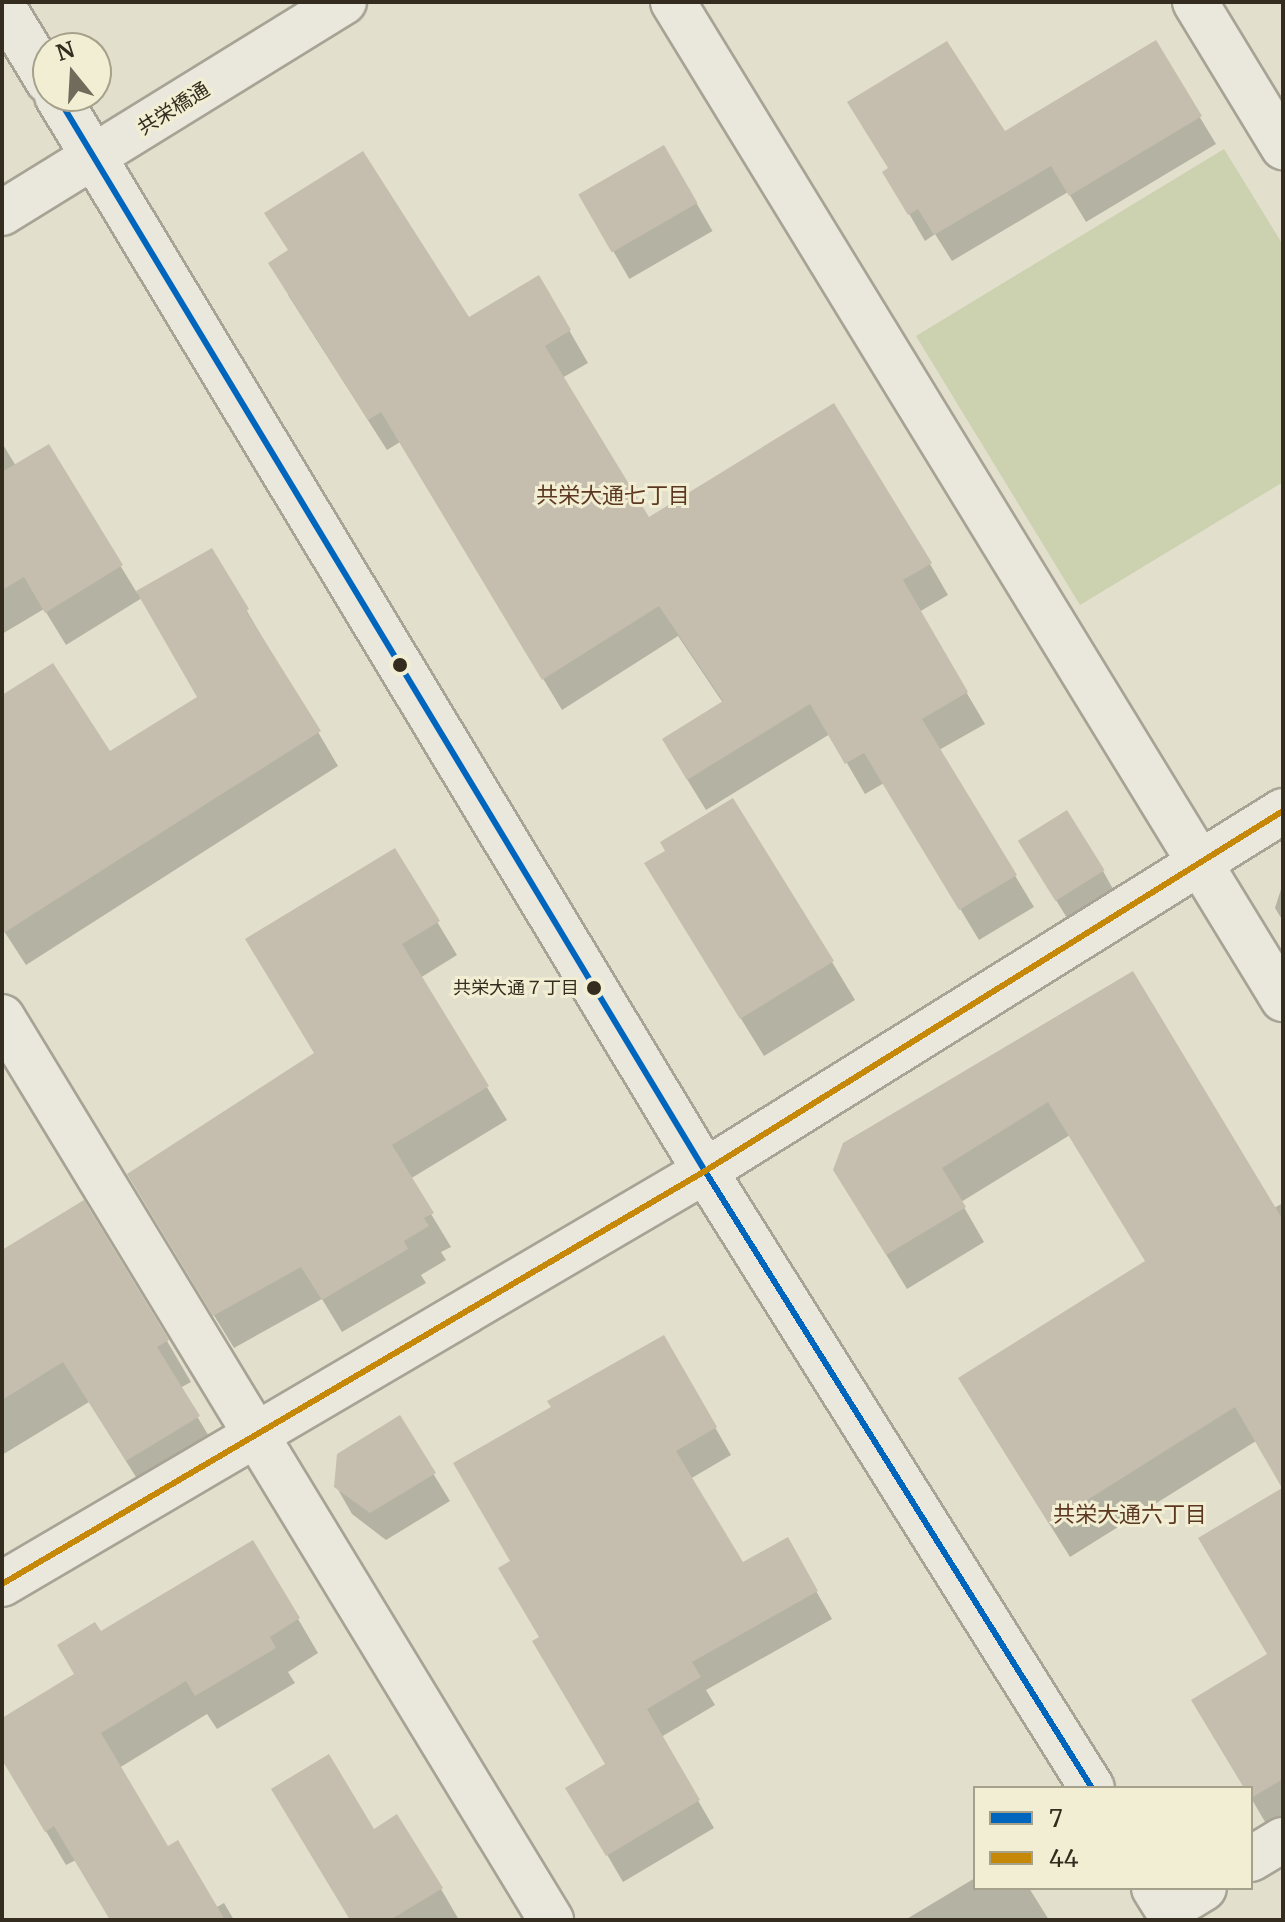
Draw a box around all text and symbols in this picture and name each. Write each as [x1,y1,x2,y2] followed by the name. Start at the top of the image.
[32,32,112,112] north arrow
[53,35,78,67] text: N
[133,77,213,139] street label: 共栄橋通
[536,483,690,509] district label: 共栄大通七丁目
[392,657,408,673] unlabelled marker
[453,977,579,999] place label: 共栄大通７丁目
[586,980,602,996] marker: 共栄大通７丁目
[1053,1502,1207,1528] district label: 共栄大通六丁目
[973,1786,1253,1890] legend
[1049,1803,1063,1834] text: 7
[1049,1843,1079,1874] text: 44

